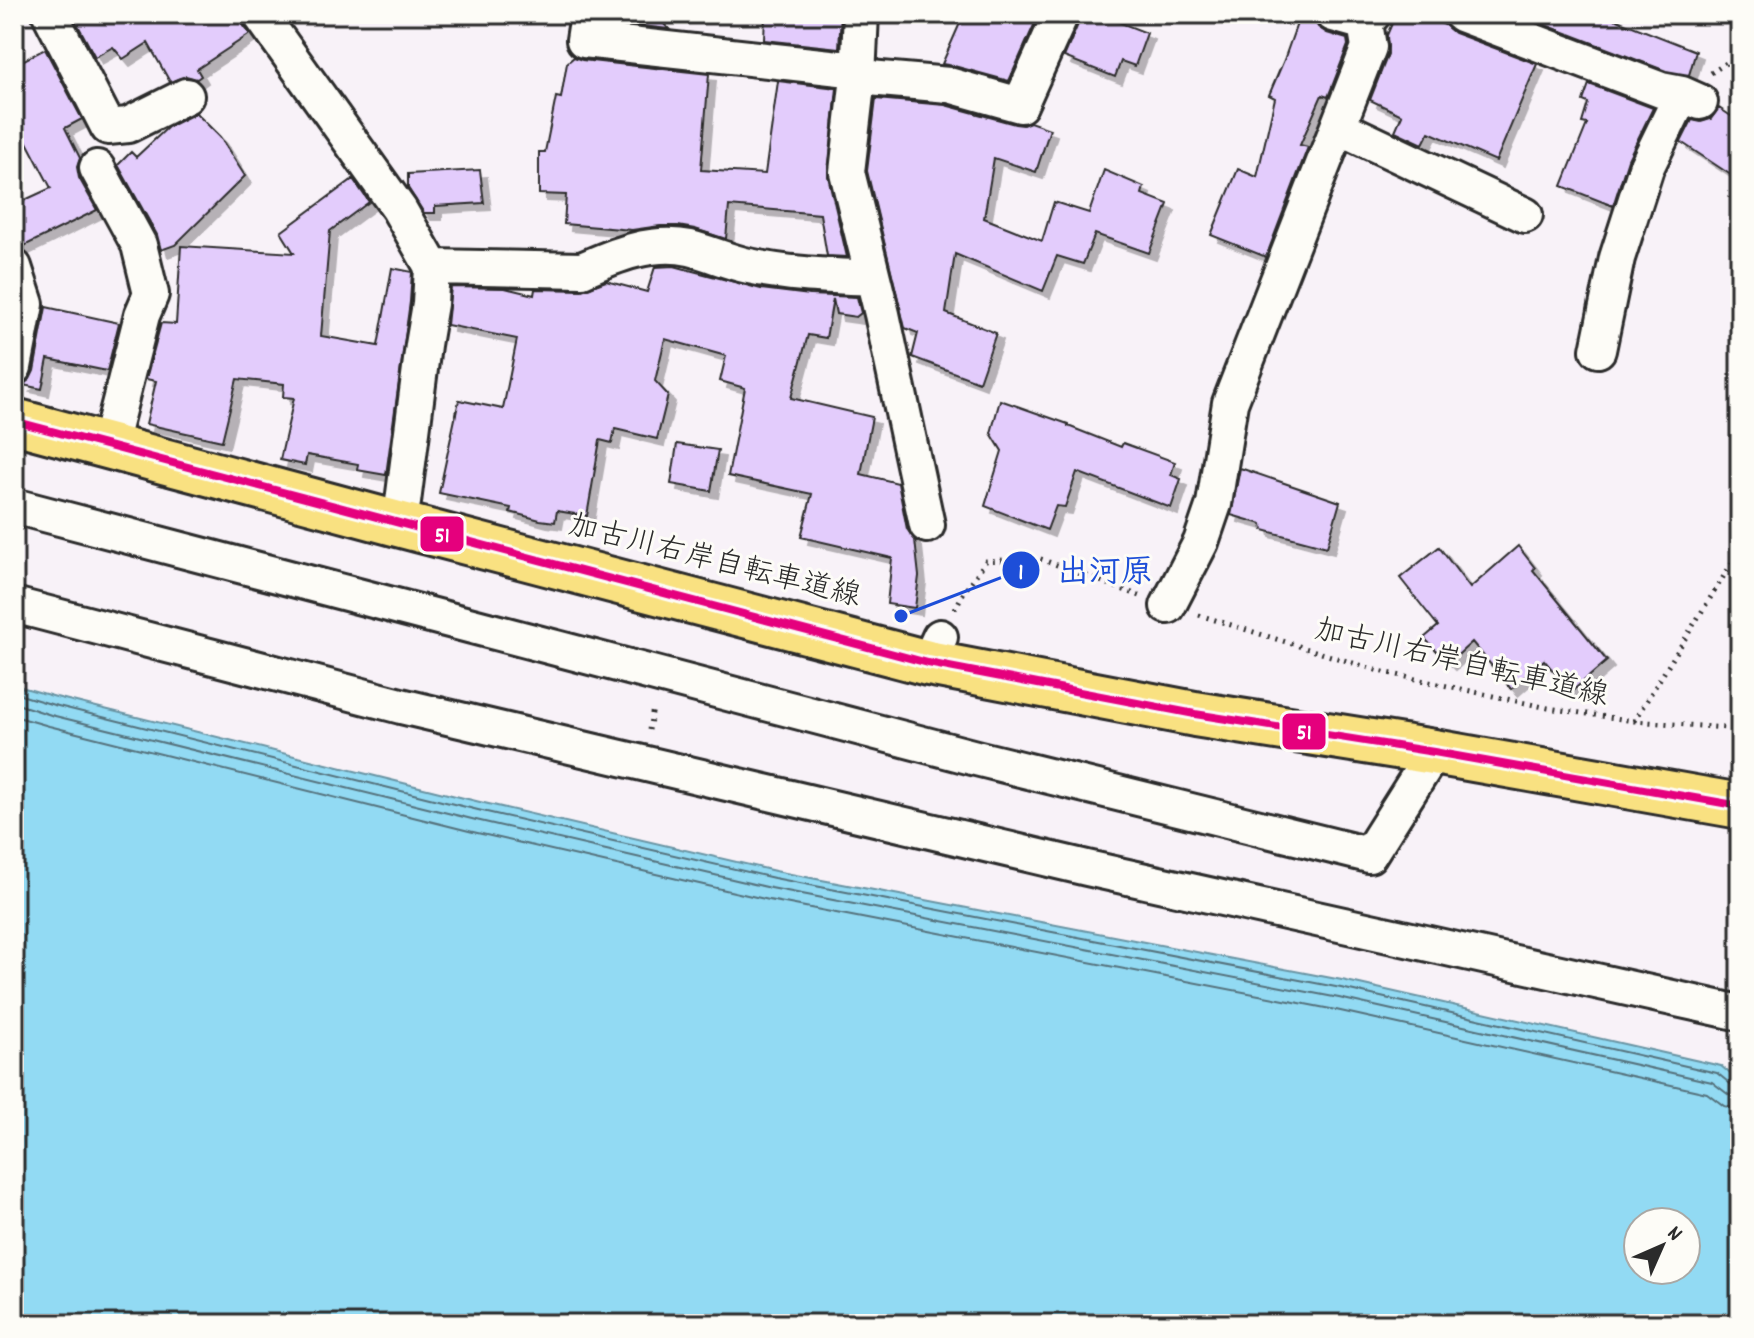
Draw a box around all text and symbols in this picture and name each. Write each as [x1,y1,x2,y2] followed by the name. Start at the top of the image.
[563,506,865,621] street label: 加古川右岸自転車道線
[419,515,465,553] line badge: 51
[434,522,450,553] text: 51
[1001,542,1169,598] callout: 出河原
[1057,552,1153,598] text: 出河原
[1018,557,1024,591] text: 1
[1310,611,1612,720] street label: 加古川右岸自転車道線
[1281,712,1327,751] line badge: 51
[1296,719,1312,750] text: 51
[1622,1206,1702,1286] north arrow
[1659,1220,1689,1249] text: N

